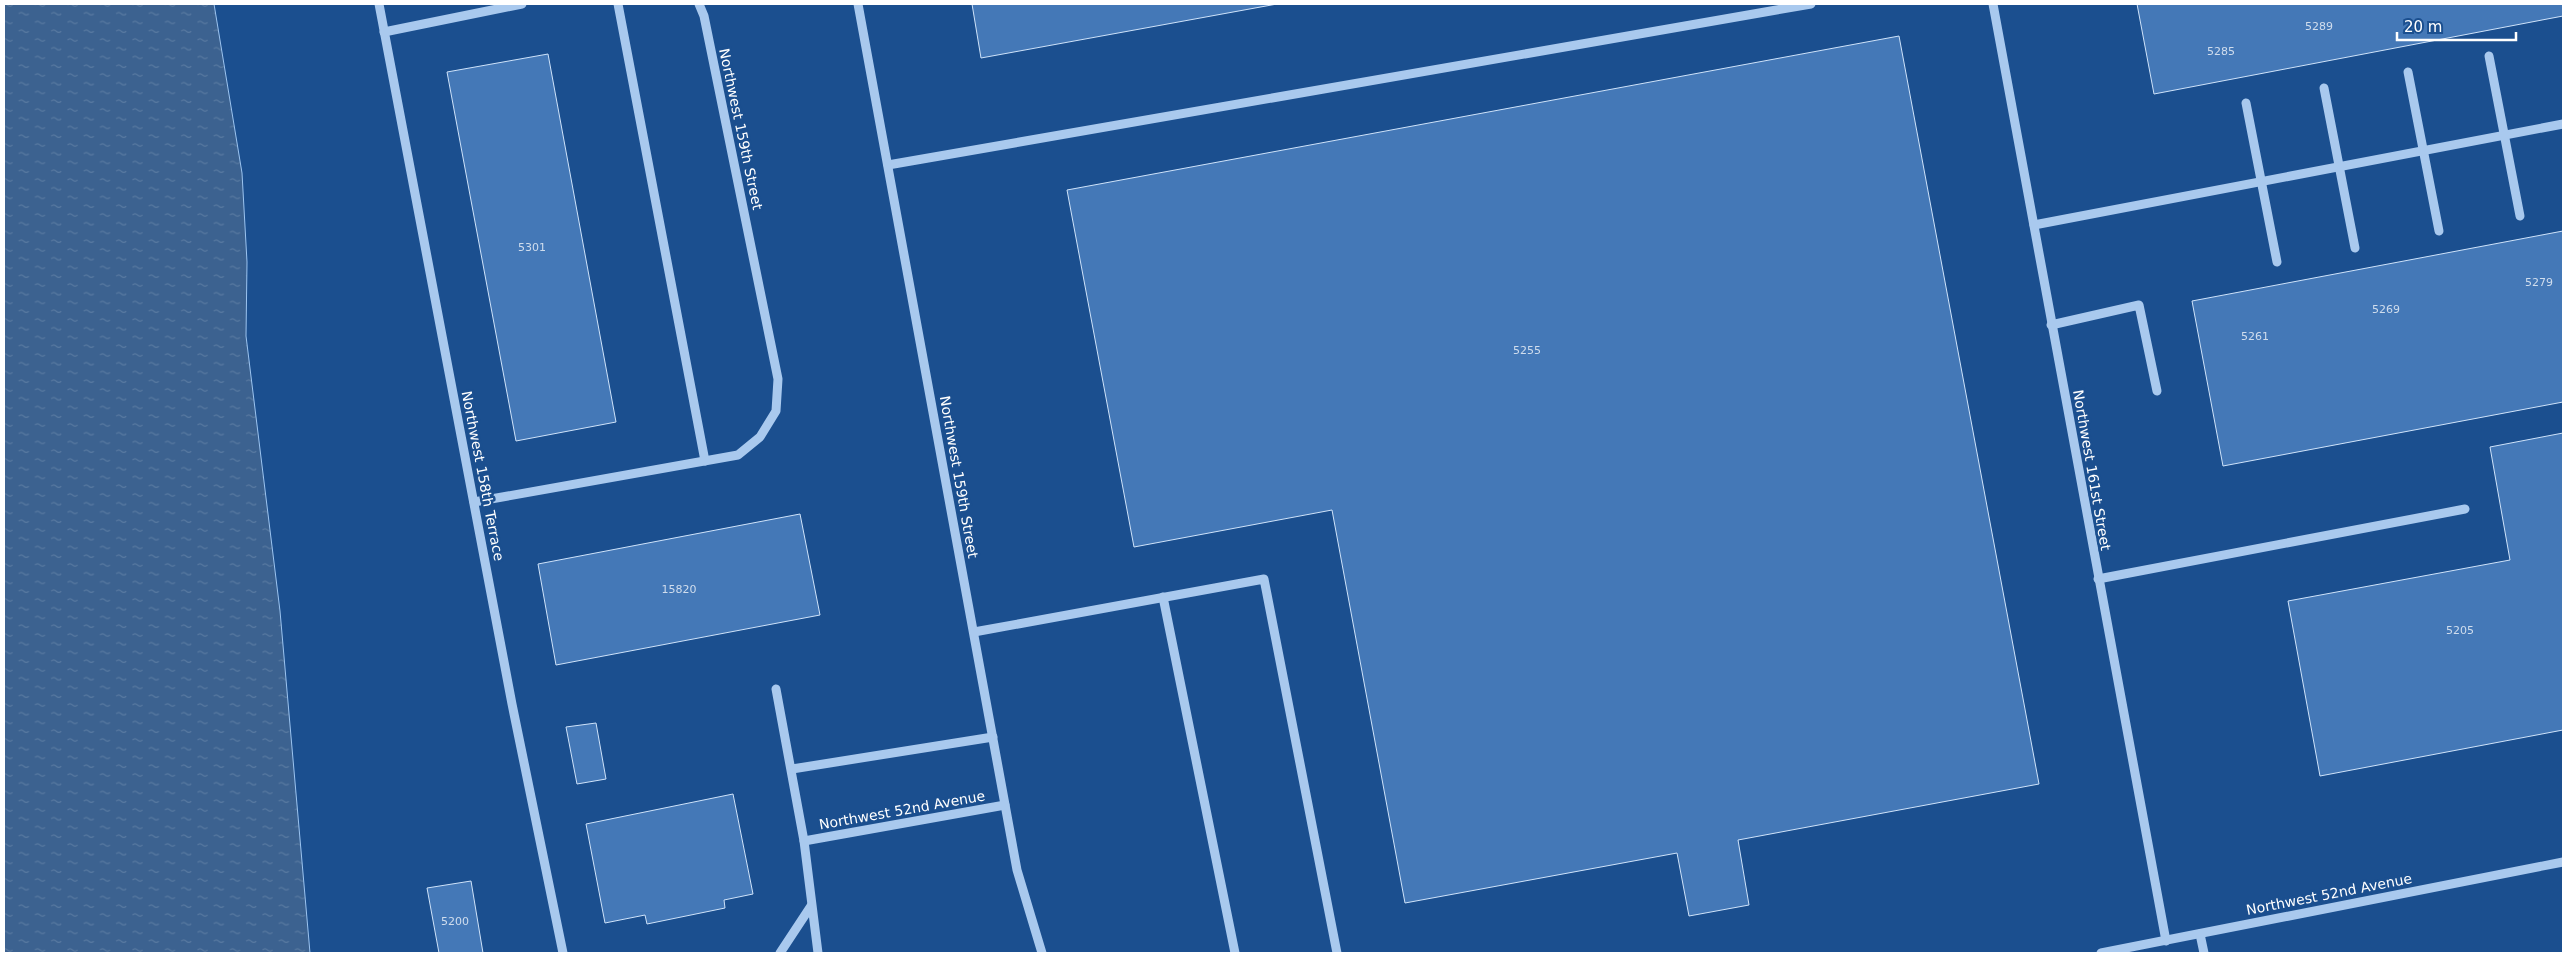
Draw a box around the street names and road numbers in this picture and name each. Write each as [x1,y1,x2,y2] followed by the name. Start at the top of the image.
[716,47,766,212] street label: Northwest 159th Street
[2070,388,2114,552] street label: Northwest 161st Street
[459,390,507,562] street label: Northwest 158th Terrace
[937,395,981,560] street label: Northwest 159th Street
[818,787,986,833] street label: Northwest 52nd Avenue
[2245,870,2413,918] street label: Northwest 52nd Avenue

